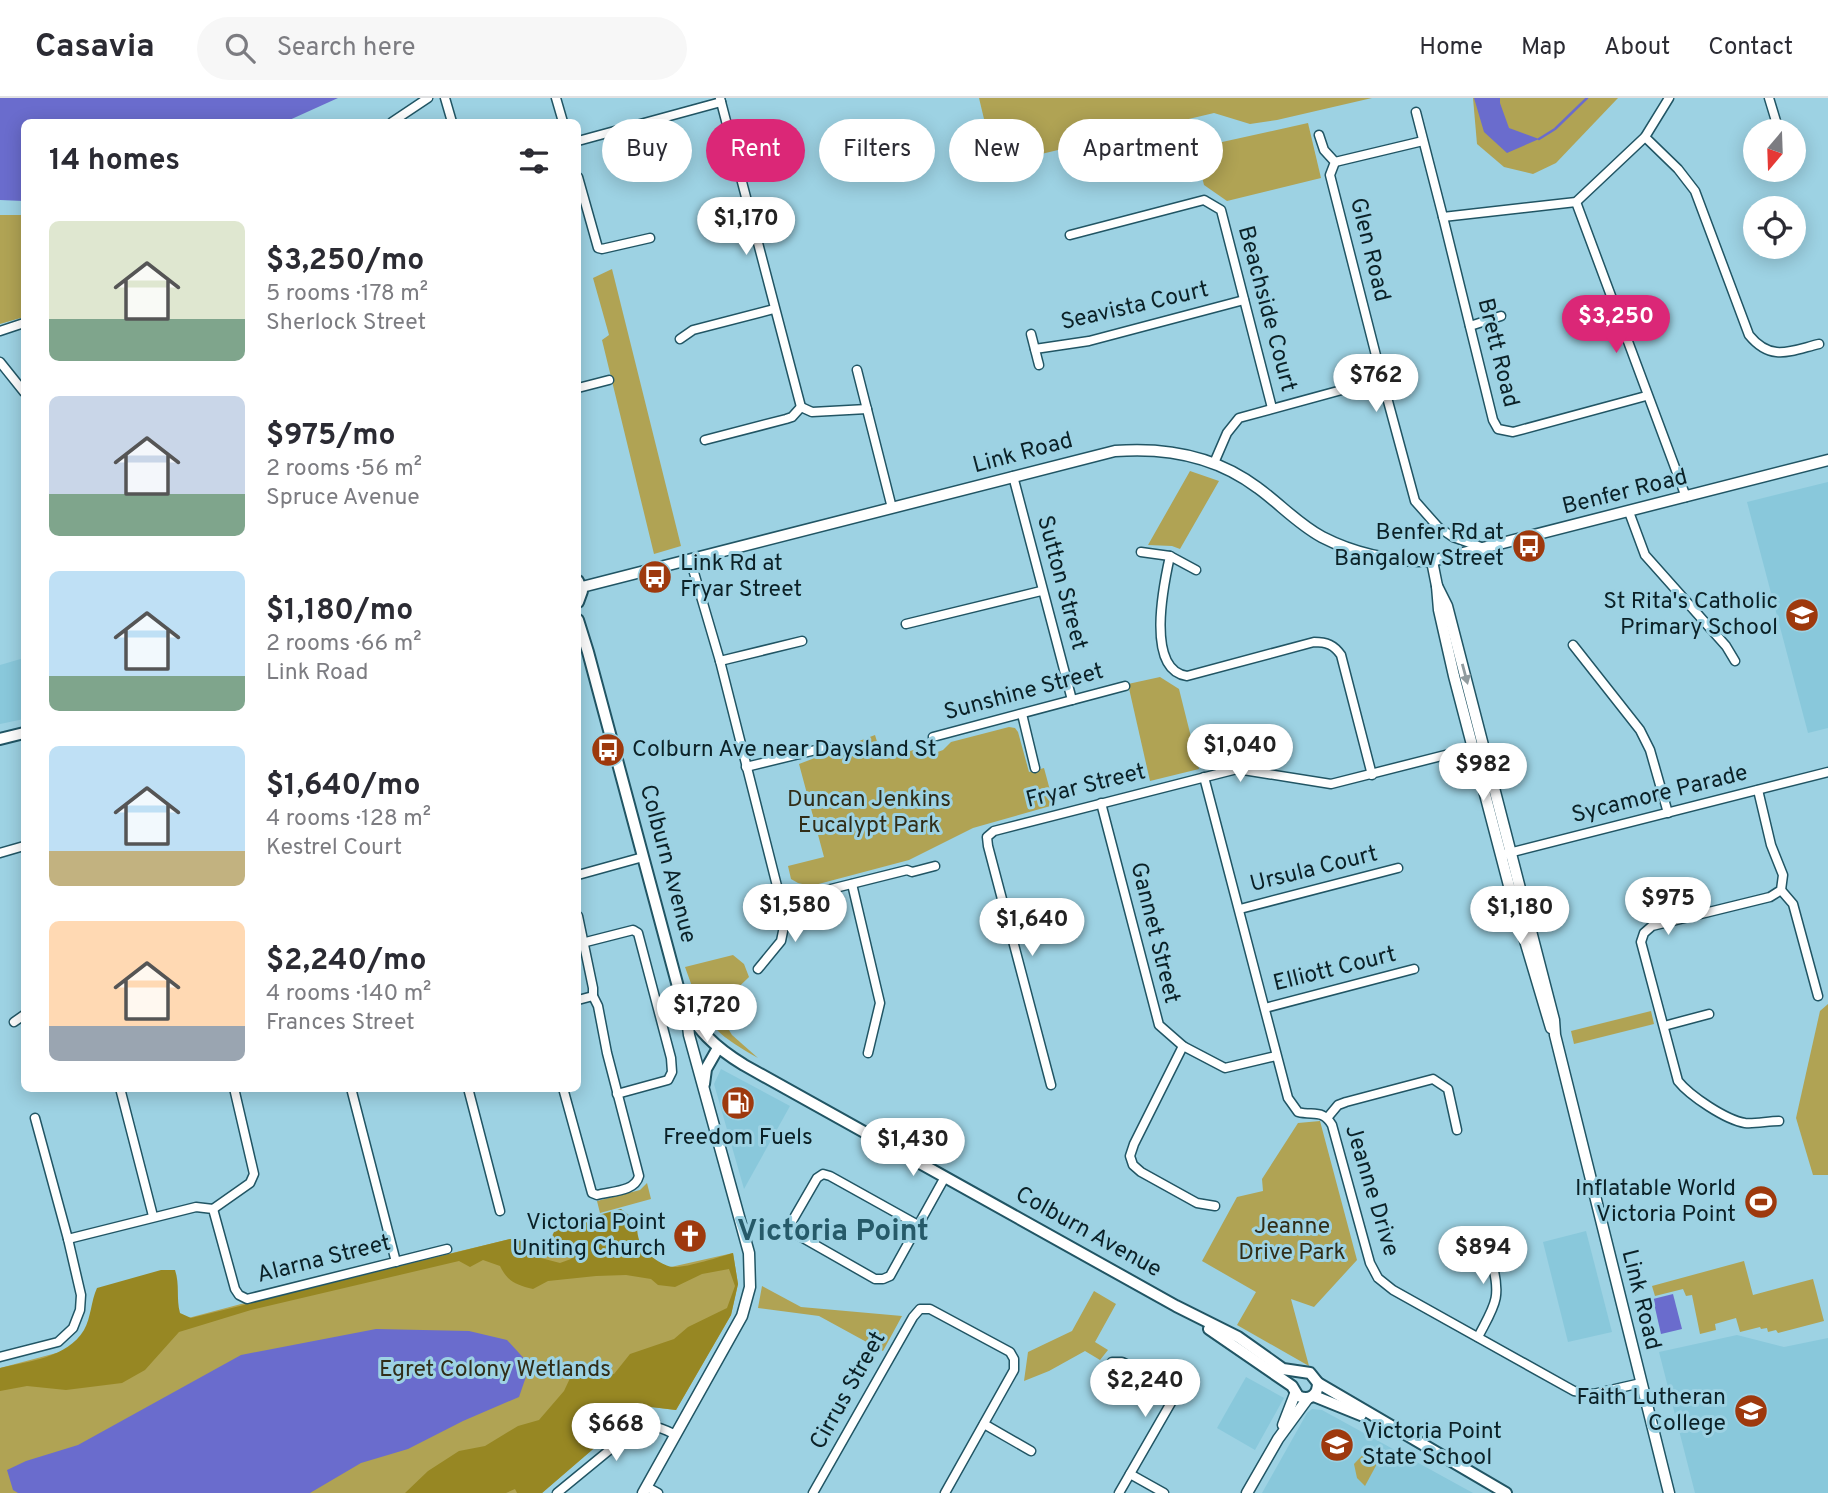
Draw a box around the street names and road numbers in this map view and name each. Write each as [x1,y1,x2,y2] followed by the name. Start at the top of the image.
[1342,195,1396,305] street label: Glen Road
[1230,223,1302,395] street label: Beachside Court
[1058,276,1212,338] street label: Seavista Court
[1469,295,1525,411] street label: Brett Road
[970,427,1076,481] street label: Link Road
[1559,463,1691,523] street label: Benfer Road
[1029,513,1093,653] street label: Sutton Street
[941,658,1107,728] street label: Sunshine Street
[1023,758,1149,816] street label: Fryar Street
[1569,759,1751,831] street label: Sycamore Parade
[632,782,702,946] street label: Colburn Avenue
[1247,840,1381,900] street label: Ursula Court
[1122,859,1186,1007] street label: Gannet Street
[1271,941,1399,999] street label: Elliott Court
[1337,1122,1405,1260] street label: Jeanne Drive
[1010,1181,1166,1285] street label: Colburn Avenue
[254,1229,394,1291] street label: Alarna Street
[1614,1247,1666,1353] street label: Link Road
[805,1327,893,1455] street label: Cirrus Street

